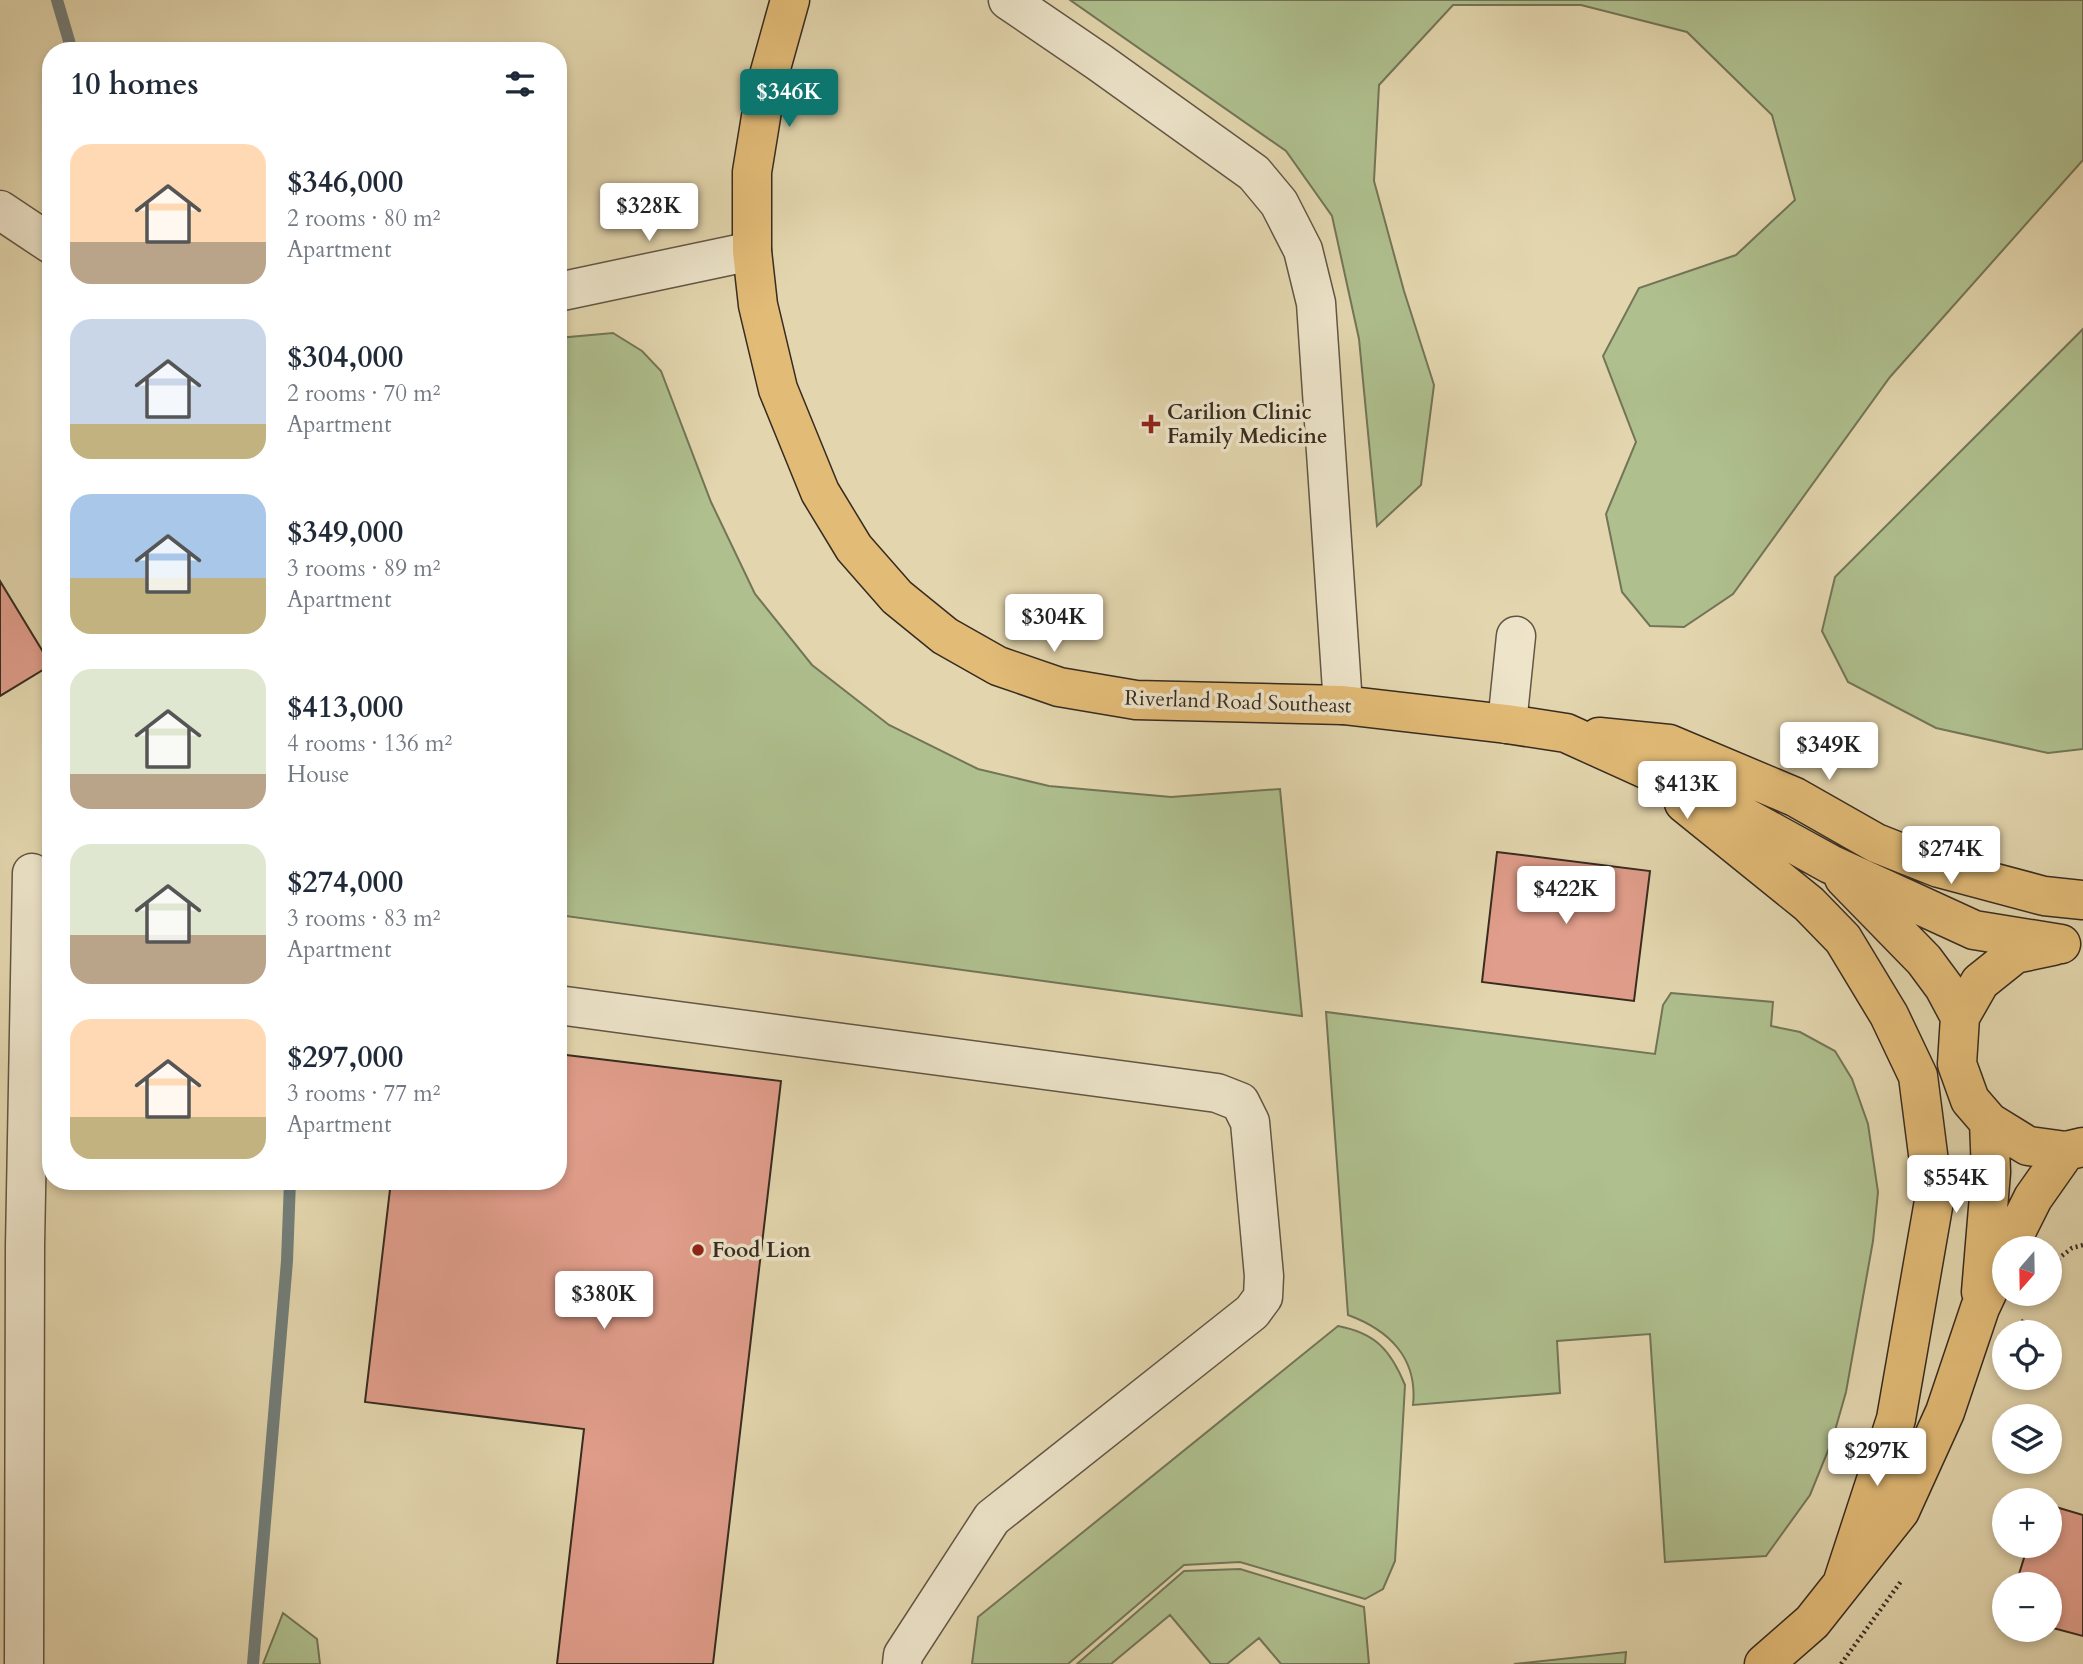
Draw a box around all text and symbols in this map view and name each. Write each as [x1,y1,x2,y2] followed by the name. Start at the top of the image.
[70,64,199,105] text: 10 homes
[501,65,539,103] icon: filters
[740,69,838,129] pin: $346K
[756,76,822,107] text: $346K
[287,162,403,203] text: $346,000
[126,172,210,256] icon: home
[600,184,698,243] pin: $328K
[616,190,682,221] text: $328K
[287,203,440,234] text: 2 rooms · 80 m²
[287,234,391,265] text: Apartment
[287,337,403,378] text: $304,000
[126,347,210,431] icon: home
[287,378,440,409] text: 2 rooms · 70 m²
[1167,398,1328,451] place label: Carilion Clinic Family Medicine
[287,409,391,440] text: Apartment
[1141,414,1161,434] marker: Carilion Clinic Family Medicine
[287,512,403,553] text: $349,000
[126,522,210,606] icon: home
[287,553,440,584] text: 3 rooms · 89 m²
[287,584,391,615] text: Apartment
[1005,594,1103,654] pin: $304K
[1021,601,1087,632] text: $304K
[1124,684,1352,720] street label: Riverland Road Southeast
[287,687,403,728] text: $413,000
[126,697,210,781] icon: home
[1780,722,1878,782] pin: $349K
[287,728,452,759] text: 4 rooms · 136 m²
[1796,729,1862,760] text: $349K
[287,759,349,790] text: House
[1638,762,1736,821] pin: $413K
[1654,768,1720,799] text: $413K
[1902,826,2000,886] pin: $274K
[1918,833,1984,864] text: $274K
[287,862,403,903] text: $274,000
[1517,866,1615,926] pin: $422K
[126,872,210,956] icon: home
[1533,873,1599,904] text: $422K
[287,903,440,934] text: 3 rooms · 83 m²
[287,934,391,965] text: Apartment
[287,1037,403,1078] text: $297,000
[126,1047,210,1131] icon: home
[287,1078,440,1109] text: 3 rooms · 77 m²
[287,1109,391,1140] text: Apartment
[1907,1156,2005,1215] pin: $554K
[1923,1162,1989,1193] text: $554K
[712,1236,811,1265] place label: Food Lion
[1992,1236,2062,1306] north arrow
[1992,1236,2062,1642] map controls
[690,1242,706,1258] marker: Food Lion
[555,1272,653,1331] pin: $380K
[571,1278,637,1309] text: $380K
[1992,1320,2062,1390] button: locate
[1992,1404,2062,1474] button: layers
[1828,1428,1926,1488] pin: $297K
[1844,1435,1910,1466] text: $297K
[1992,1488,2062,1558] button: +
[1992,1572,2062,1642] button: −

